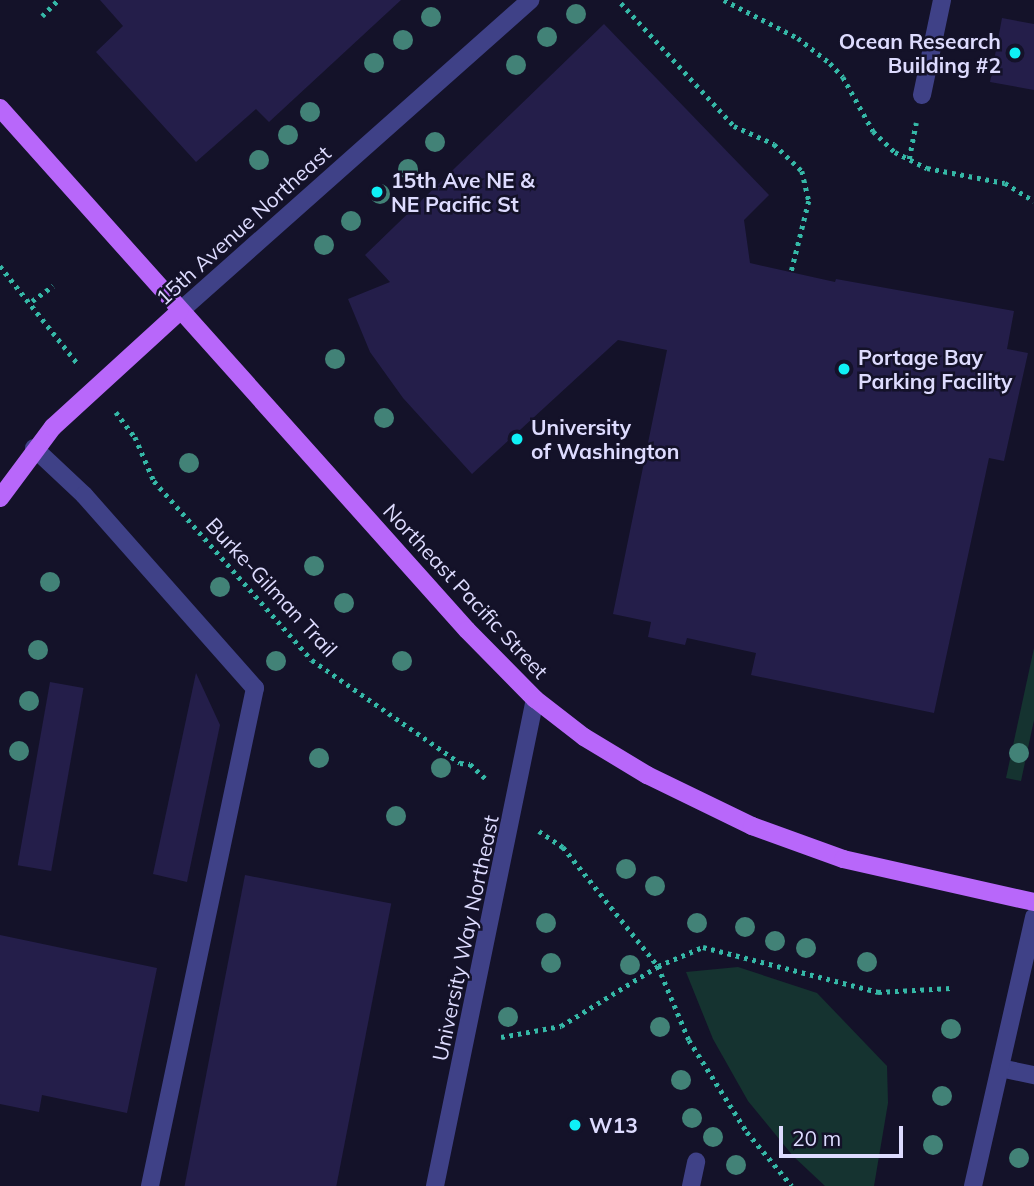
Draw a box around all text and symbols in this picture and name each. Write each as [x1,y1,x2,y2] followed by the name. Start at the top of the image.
[839,28,1001,78] place label: Ocean Research Building #2
[1007,45,1023,61] marker: Ocean Research Building #2
[151,140,335,310] street label: 15th Avenue Northeast
[391,167,535,217] place label: 15th Ave NE & NE Pacific St
[369,184,385,200] marker: 15th Ave NE & NE Pacific St
[858,344,1012,394] place label: Portage Bay Parking Facility
[836,361,852,377] marker: Portage Bay Parking Facility
[531,414,679,464] place label: University of Washington
[509,431,525,447] marker: University of Washington
[378,498,554,684] street label: Northeast Pacific Street
[201,512,343,662] street label: Burke-Gilman Trail
[427,813,503,1063] street label: University Way Northeast
[589,1112,638,1138] place label: W13
[782,1112,906,1156] scale bar
[567,1117,583,1133] marker: W13
[792,1125,841,1151] text: 20 m

